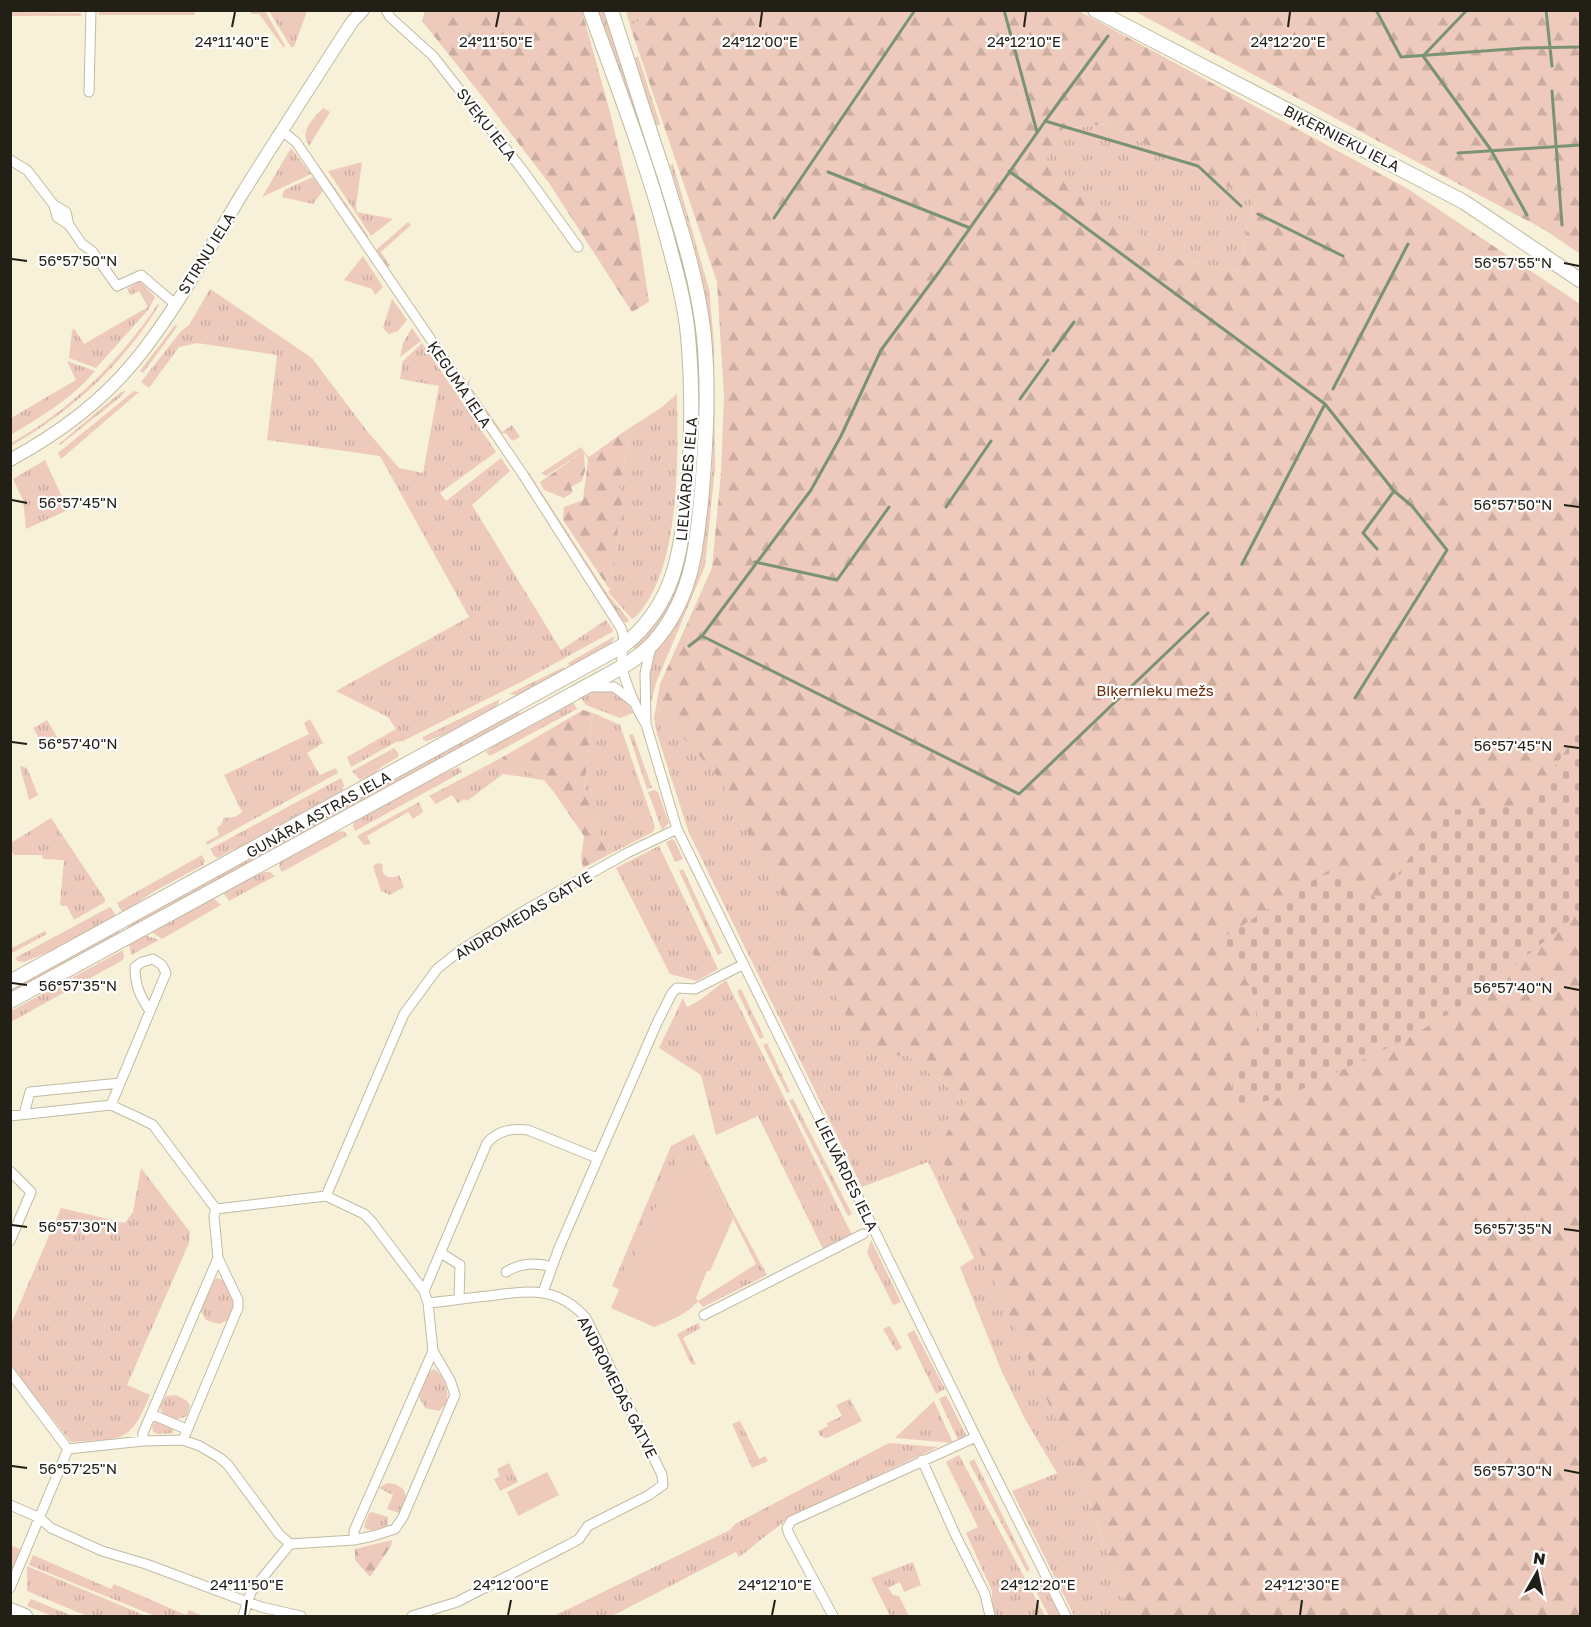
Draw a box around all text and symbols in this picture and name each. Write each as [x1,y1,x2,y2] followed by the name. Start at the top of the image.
[195,32,269,50] text: 24°11'40"E
[459,32,533,50] text: 24°11'50"E
[722,32,798,50] text: 24°12'00"E
[987,32,1061,50] text: 24°12'10"E
[1250,32,1326,50] text: 24°12'20"E
[452,84,521,164] street label: SVEĶU IELA
[1281,101,1403,176] street label: BIĶERNIEKU IELA
[174,209,238,297] street label: STIRNU IELA
[39,251,117,269] text: 56°57'50"N
[1474,253,1552,271] text: 56°57'55"N
[424,337,496,431] street label: ĶEGUMA IELA
[672,416,700,542] street label: LIELVĀRDES IELA
[39,493,117,511] text: 56°57'45"N
[1474,495,1552,513] text: 56°57'50"N
[1096,681,1214,700] park label: Biķernieku mežs
[38,734,118,752] text: 56°57'40"N
[1474,736,1552,754] text: 56°57'45"N
[243,767,393,861] street label: GUNĀRA ASTRAS IELA
[451,867,595,963] street label: ANDROMEDAS GATVE
[39,976,117,994] text: 56°57'35"N
[1473,978,1553,996] text: 56°57'40"N
[812,1114,882,1234] street label: LIELVĀRDES IELA
[39,1217,117,1235] text: 56°57'30"N
[1474,1219,1552,1237] text: 56°57'35"N
[574,1313,662,1461] street label: ANDROMEDAS GATVE
[39,1459,117,1477] text: 56°57'25"N
[1474,1461,1552,1479] text: 56°57'30"N
[1507,1543,1567,1603] north arrow
[1532,1547,1547,1569] text: N
[210,1575,284,1593] text: 24°11'50"E
[473,1575,549,1593] text: 24°12'00"E
[738,1575,812,1593] text: 24°12'10"E
[1000,1575,1076,1593] text: 24°12'20"E
[1264,1575,1340,1593] text: 24°12'30"E

